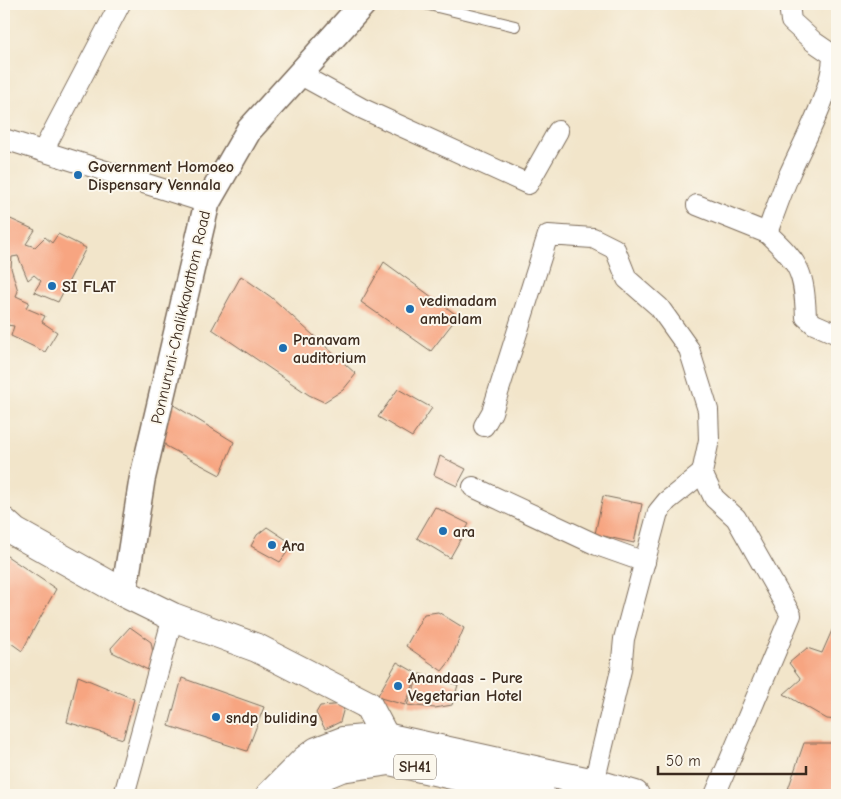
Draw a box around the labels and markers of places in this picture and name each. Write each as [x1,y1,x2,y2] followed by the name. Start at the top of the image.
[88,158,234,194] place label: Government Homoeo Dispensary Vennala
[72,169,84,181] marker: Government Homoeo Dispensary Vennala
[62,278,117,296] place label: SI FLAT
[46,280,58,292] marker: SI FLAT
[419,292,497,328] place label: vedimadam ambalam
[404,303,416,315] marker: vedimadam ambalam
[293,331,366,367] place label: Pranavam auditorium
[277,342,289,354] marker: Pranavam auditorium
[453,523,475,541] place label: ara
[437,525,449,537] marker: ara
[282,537,305,555] place label: Ara
[266,539,278,551] marker: Ara
[408,669,523,705] place label: Anandaas - Pure Vegetarian Hotel
[392,680,404,692] marker: Anandaas - Pure Vegetarian Hotel
[226,709,318,727] place label: sndp buliding
[210,711,222,723] marker: sndp buliding

